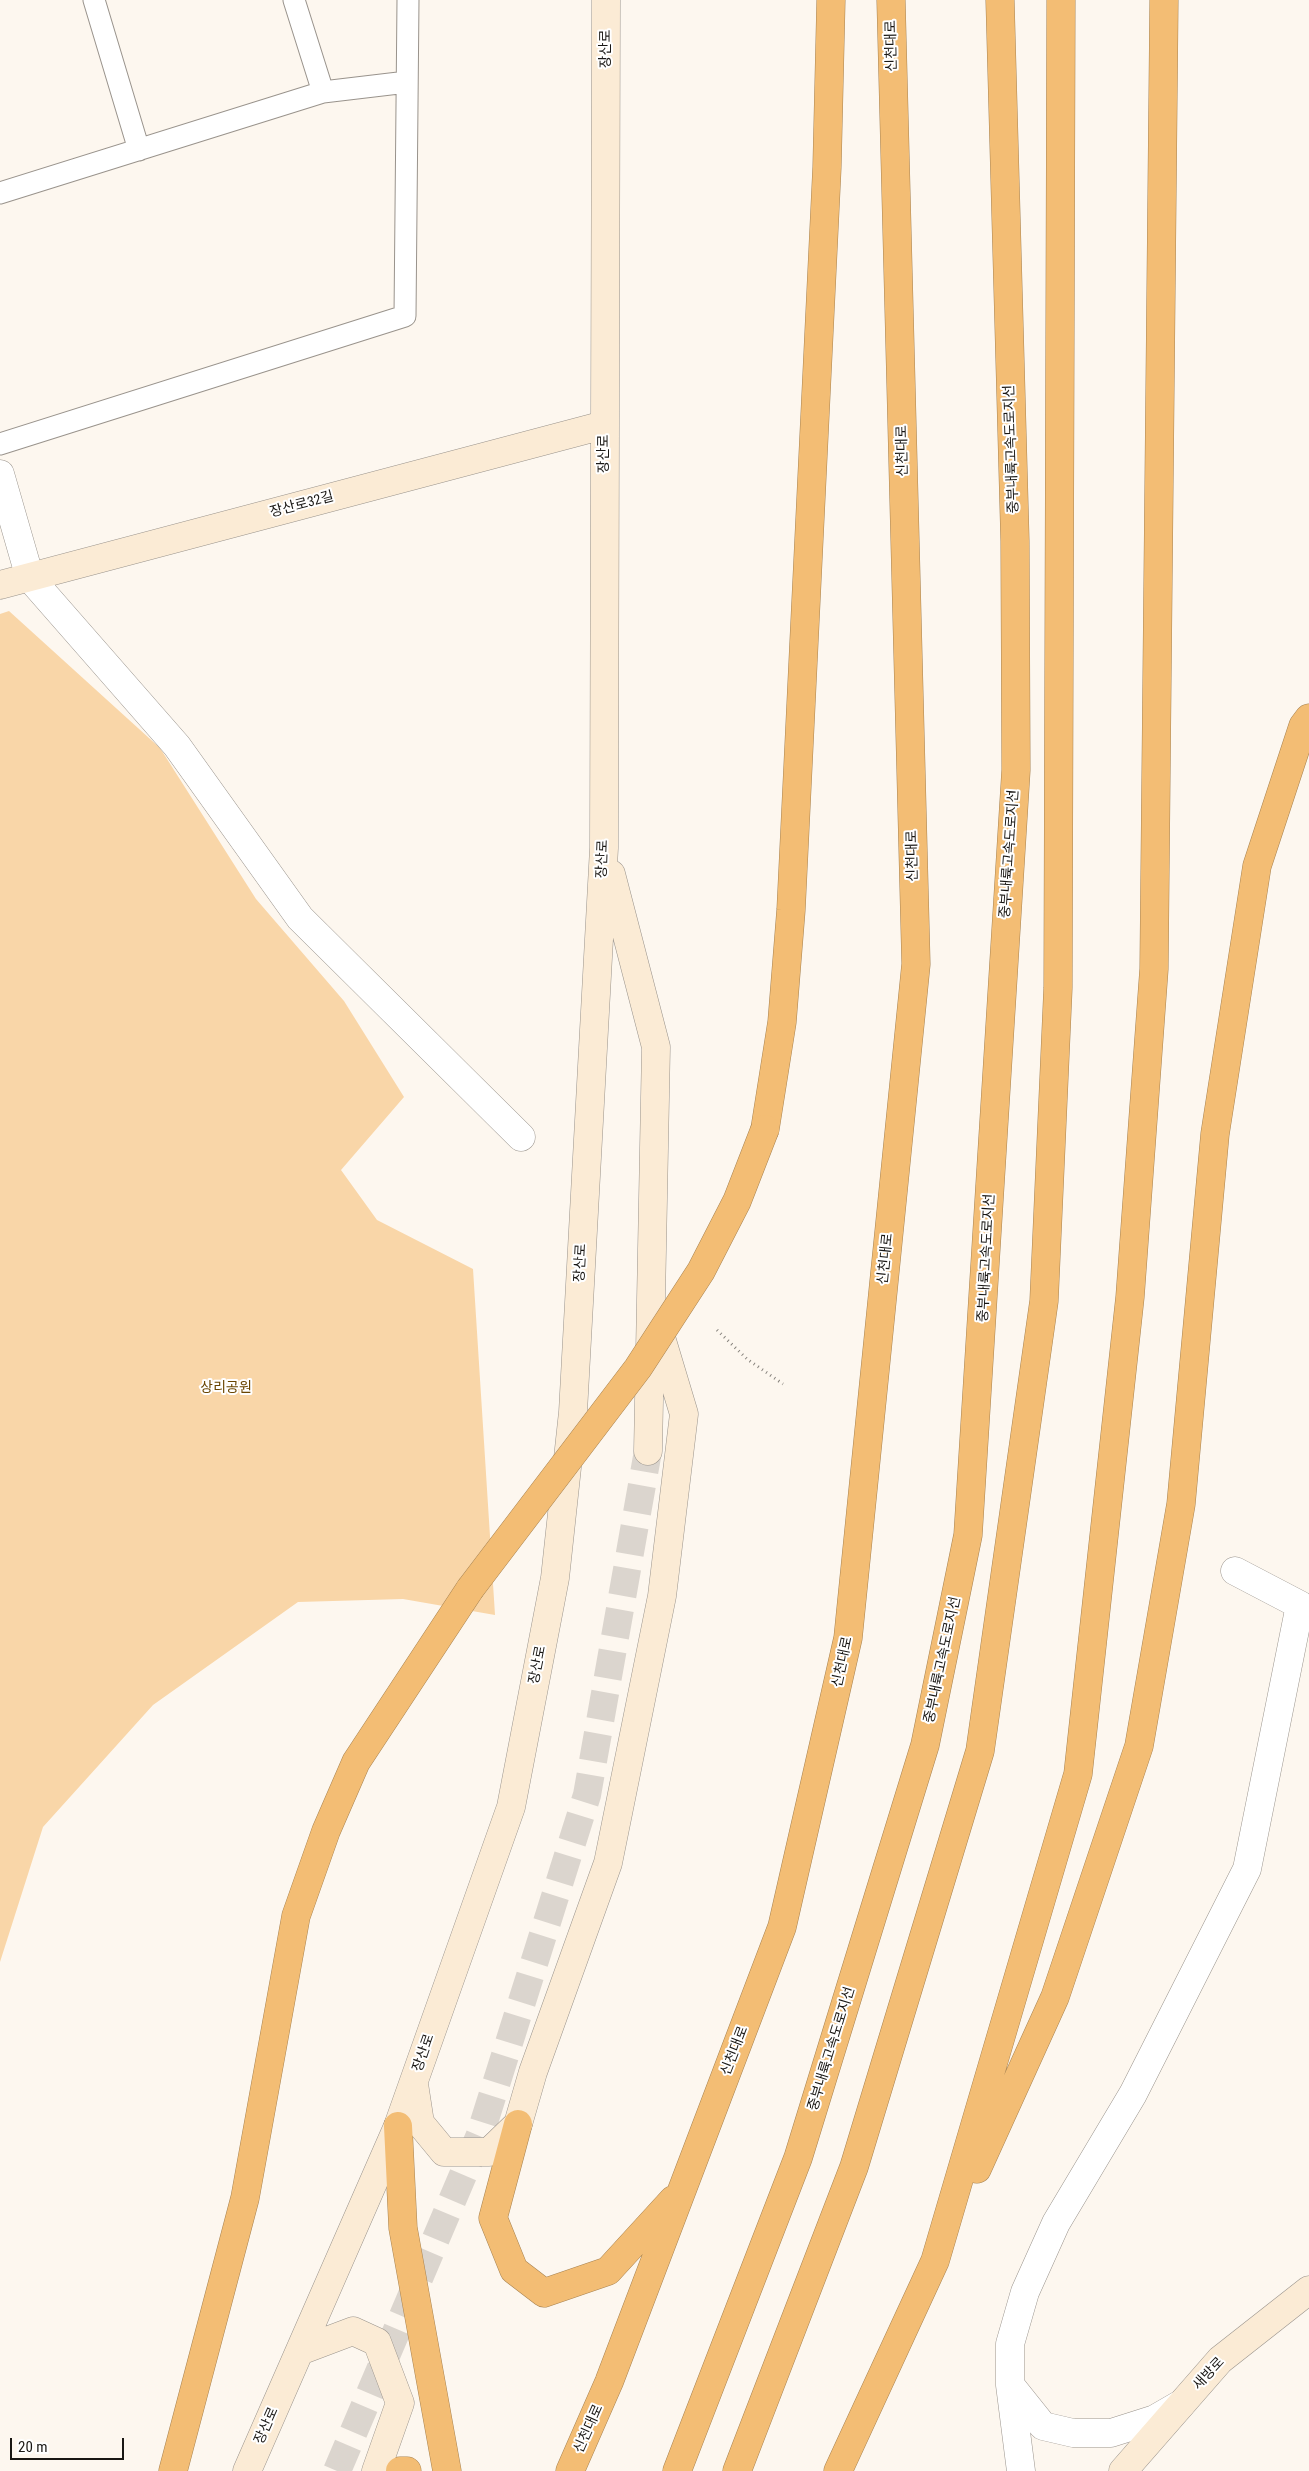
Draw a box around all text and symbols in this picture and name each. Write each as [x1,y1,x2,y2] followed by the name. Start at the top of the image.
[883,20,901,72] street label: 신천대로
[598,30,614,68] street label: 장산로
[1001,384,1023,514] street label: 중부내륙고속도로지선
[894,425,912,477] street label: 신천대로
[596,435,612,473] street label: 장산로
[268,488,336,522] street label: 장산로32길
[997,789,1023,919] street label: 중부내륙고속도로지선
[904,830,922,882] street label: 신천대로
[594,839,612,879] street label: 장산로
[975,1193,999,1323] street label: 중부내륙고속도로지선
[875,1233,897,1285] street label: 신천대로
[572,1243,590,1283] street label: 장산로
[200,1380,252,1396] park label: 상리공원
[921,1595,965,1725] street label: 중부내륙고속도로지선
[829,1635,857,1689] street label: 신천대로
[526,1644,550,1686] street label: 장산로
[805,1985,859,2113] street label: 중부내륙고속도로지선
[718,2024,752,2078] street label: 신천대로
[410,2032,438,2074] street label: 장산로
[1190,2354,1228,2394] street label: 새방로
[571,2402,607,2456] street label: 신천대로
[251,2405,283,2447] street label: 장산로
[12,2428,126,2460] scale bar
[18,2438,48,2456] text: 20 m

